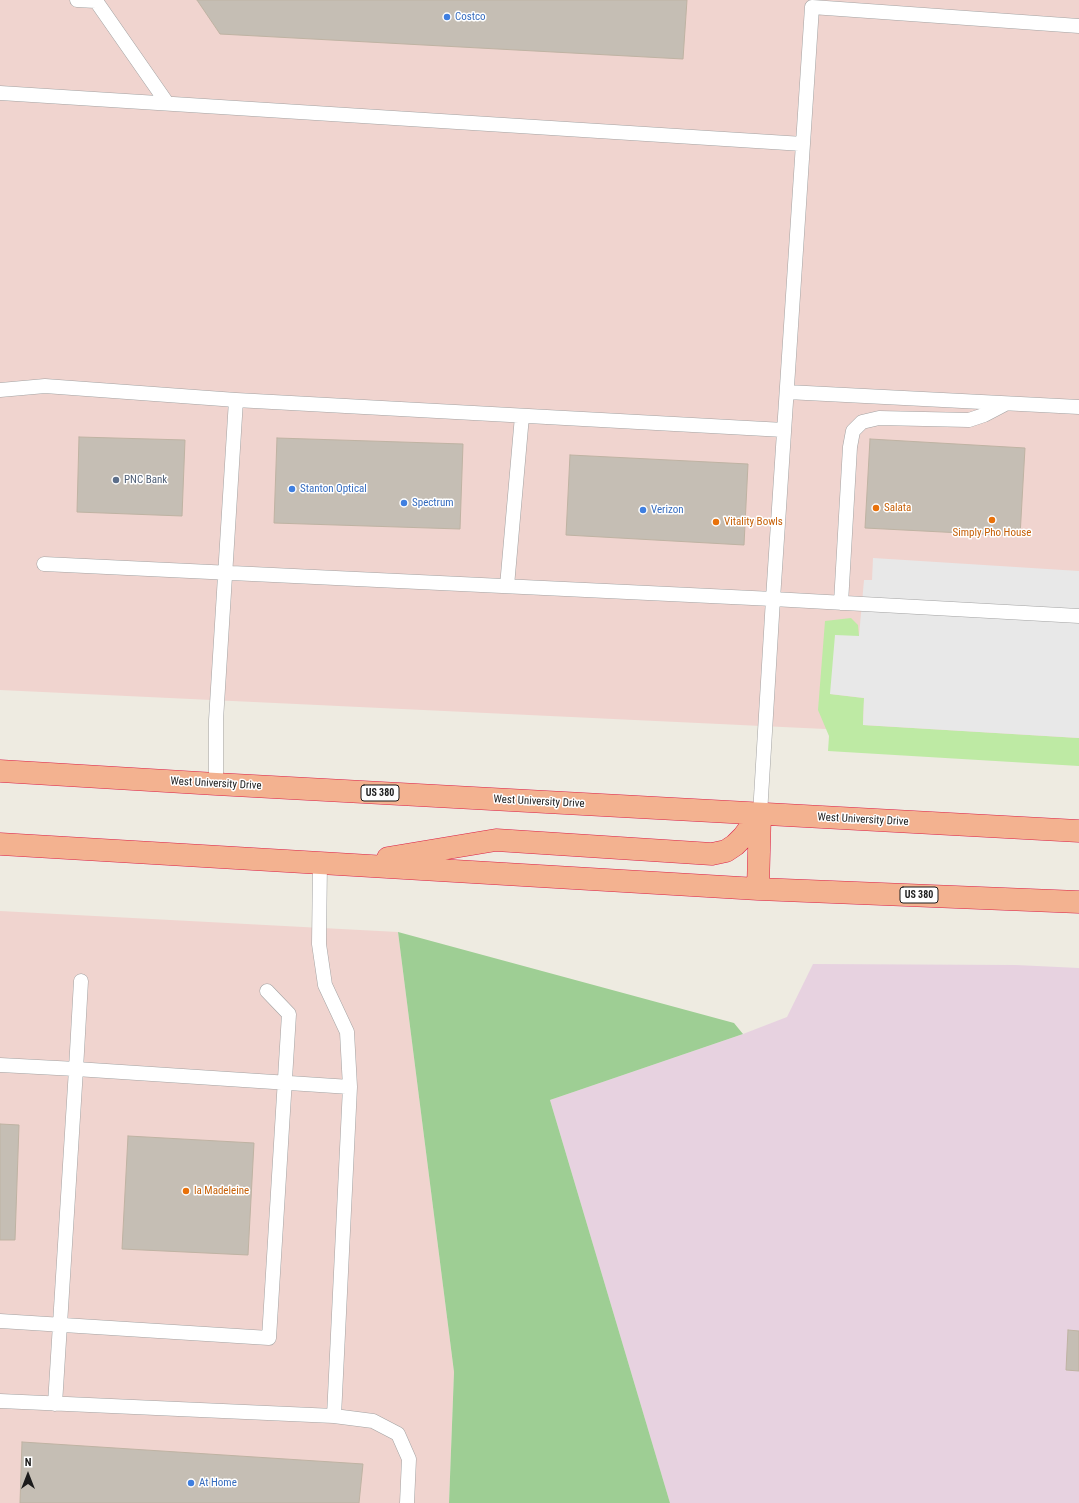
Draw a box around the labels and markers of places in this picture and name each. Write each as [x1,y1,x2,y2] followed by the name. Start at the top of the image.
[455,10,486,24] place label: Costco
[442,12,452,22] marker: Costco
[124,473,167,487] place label: PNC Bank
[111,475,121,485] marker: PNC Bank
[300,482,367,496] place label: Stanton Optical
[287,484,297,494] marker: Stanton Optical
[412,496,454,510] place label: Spectrum
[399,498,409,508] marker: Spectrum
[884,501,911,515] place label: Salata
[651,503,684,517] place label: Verizon
[871,503,881,513] marker: Salata
[638,505,648,515] marker: Verizon
[724,515,783,529] place label: Vitality Bowls
[987,515,997,525] marker: Simply Pho House
[711,517,721,527] marker: Vitality Bowls
[953,526,1031,540] place label: Simply Pho House
[194,1184,249,1198] place label: la Madeleine
[181,1186,191,1196] marker: la Madeleine
[199,1476,237,1490] place label: At Home
[186,1478,196,1488] marker: At Home

